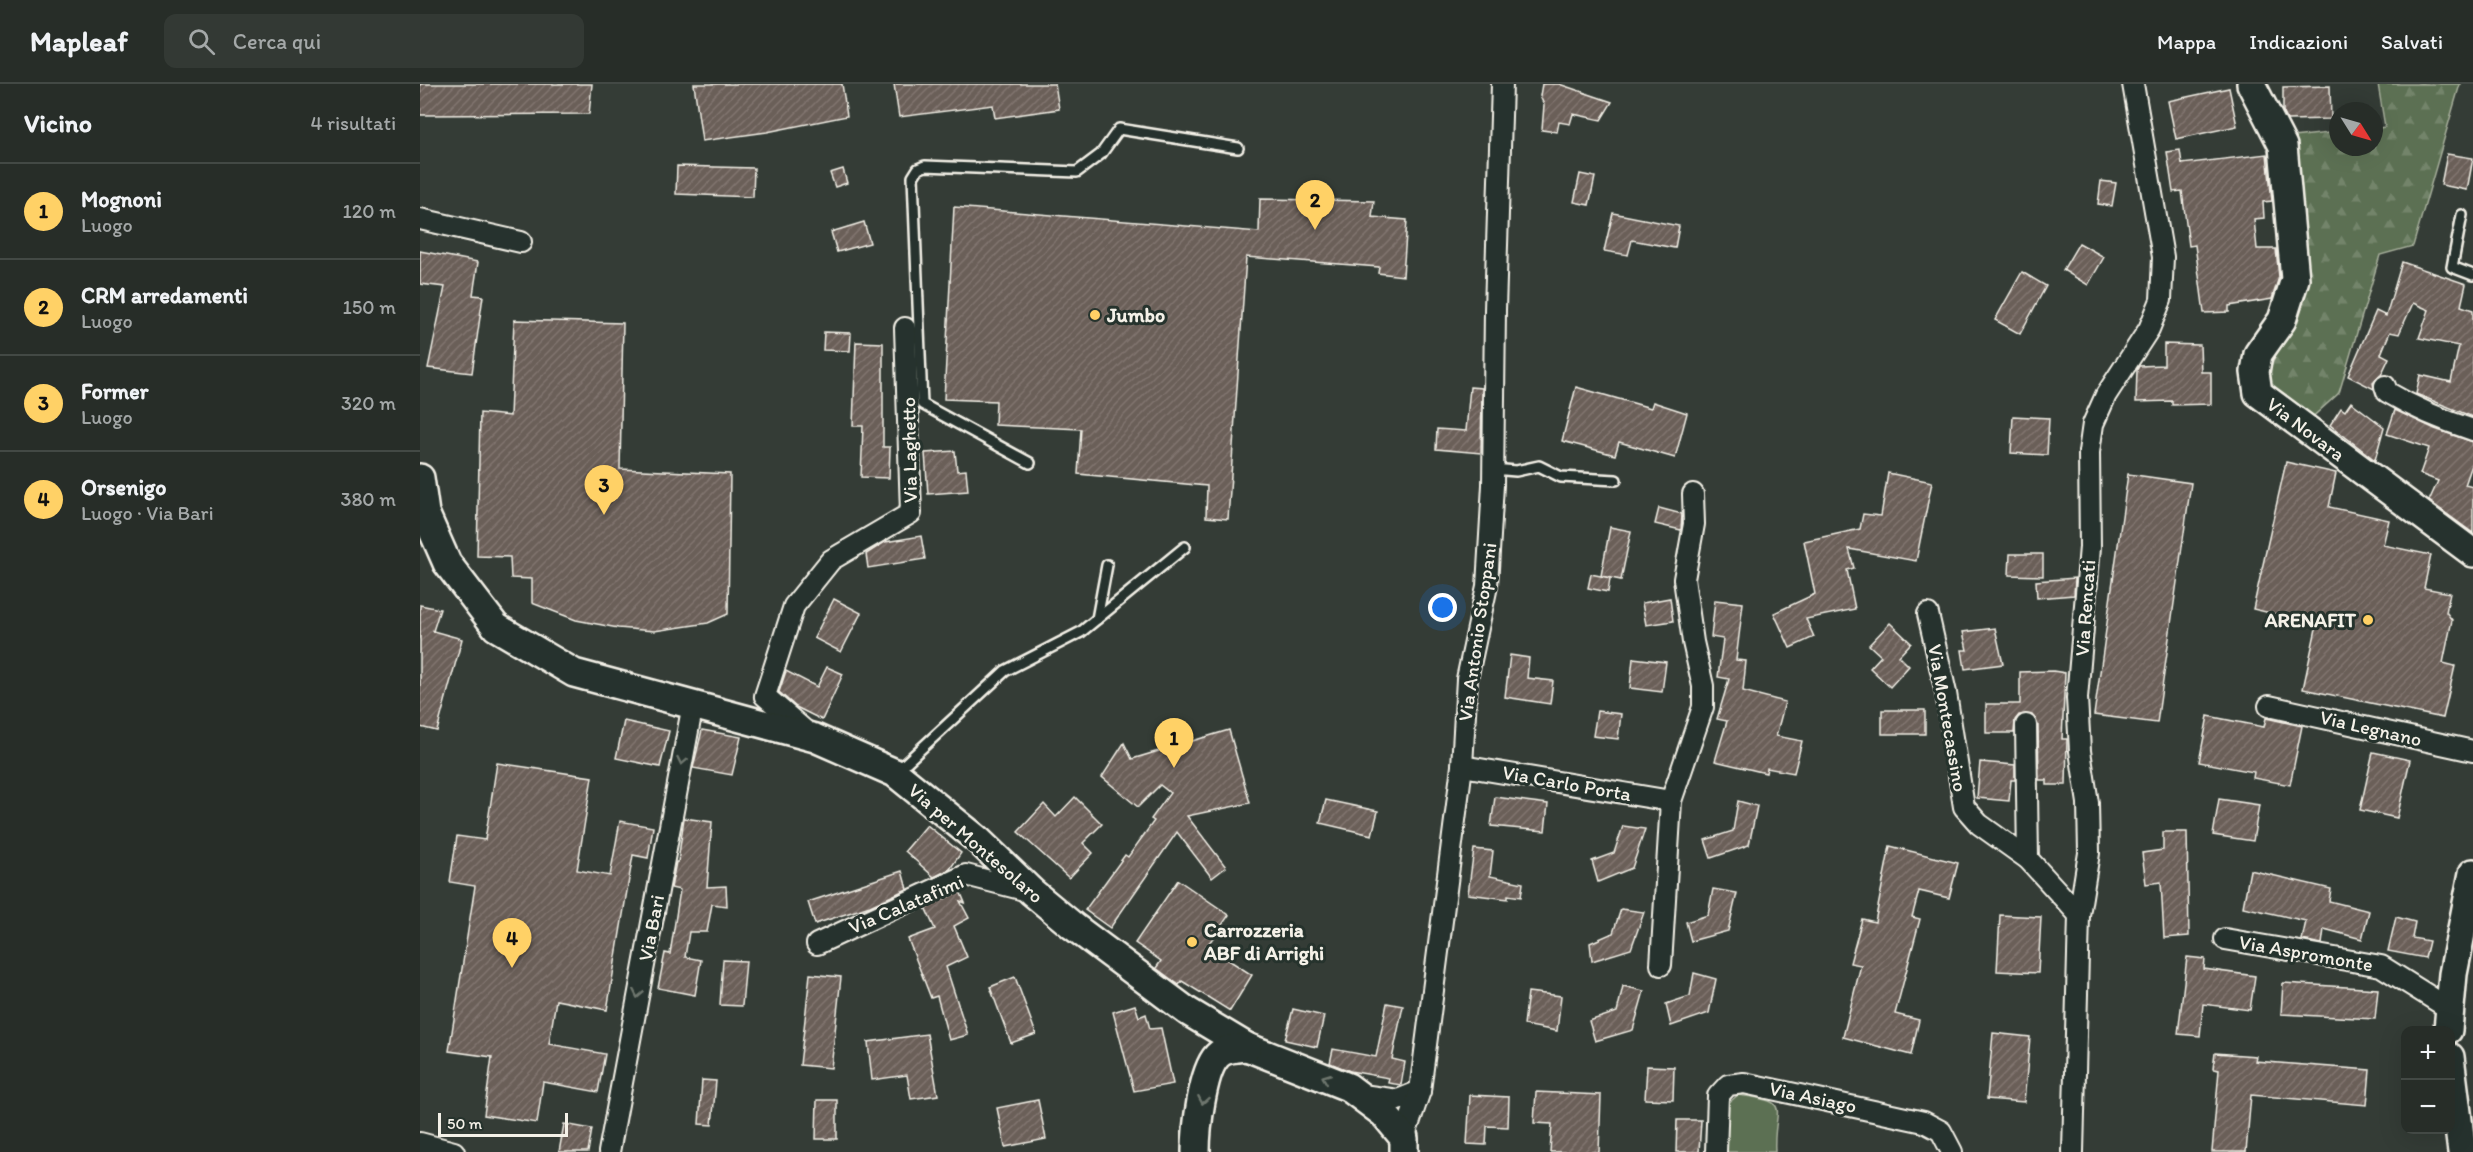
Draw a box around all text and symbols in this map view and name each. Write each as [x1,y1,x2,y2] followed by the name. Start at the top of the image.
[164,14,584,68] search box
[30,24,128,58] text: Mapleaf
[185,25,218,58] icon: search
[233,28,321,55] text: Cerca qui
[2157,29,2216,54] text: Mappa
[2249,29,2348,54] text: Indicazioni
[2381,29,2443,54] text: Salvati
[2329,102,2383,156] north arrow
[24,107,92,139] text: Vicino
[310,111,396,135] text: 4 risultati
[1296,180,1334,230] pin: 2
[81,186,162,213] text: Mognoni
[39,199,48,223] text: 1
[343,199,396,223] text: 120 m
[81,213,133,237] text: Luogo
[81,282,248,309] text: CRM arredamenti
[38,295,49,319] text: 2
[343,295,396,319] text: 150 m
[1106,303,1165,327] place label: Jumbo
[1088,308,1102,322] marker: Jumbo
[81,309,133,333] text: Luogo
[81,378,148,405] text: Former
[38,391,49,415] text: 3
[341,391,396,415] text: 320 m
[2262,392,2350,466] street label: Via Novara
[896,397,922,503] street label: Via Laghetto
[81,405,133,429] text: Luogo
[584,466,624,515] pin: 3
[81,474,167,501] text: Orsenigo
[37,487,50,511] text: 4
[341,487,396,511] text: 380 m
[81,501,214,525] text: Luogo · Via Bari
[1453,541,1501,723] street label: Via Antonio Stoppani
[2070,559,2100,657] street label: Via Rencati
[1428,593,1457,622] your location
[2264,608,2357,632] place label: ARENAFIT
[2361,613,2375,627] marker: ARENAFIT
[1923,642,1973,794] street label: Via Montecassino
[2318,705,2424,751] street label: Via Legnano
[1154,718,1194,768] pin: 1
[677,757,689,766] one-way arrow
[1501,760,1634,806] street label: Via Carlo Porta
[904,778,1048,908] street label: Via per Montesolaro
[845,869,967,939] street label: Via Calatafimi
[633,893,669,963] street label: Via Bari
[492,918,532,968] pin: 4
[1203,918,1324,966] place label: Carrozzeria ABF di Arrighi
[2237,929,2375,977] street label: Via Aspromonte
[1185,935,1199,949] marker: Carrozzeria ABF di Arrighi
[632,989,645,999] one-way arrow
[2401,1026,2455,1134] map controls
[2401,1026,2455,1080] button: +
[1321,1073,1332,1085] one-way arrow
[1767,1076,1859,1118] street label: Via Asiago
[2401,1080,2455,1134] button: −
[1197,1095,1210,1105] one-way arrow
[438,1110,568,1138] scale bar
[447,1114,482,1133] text: 50 m

